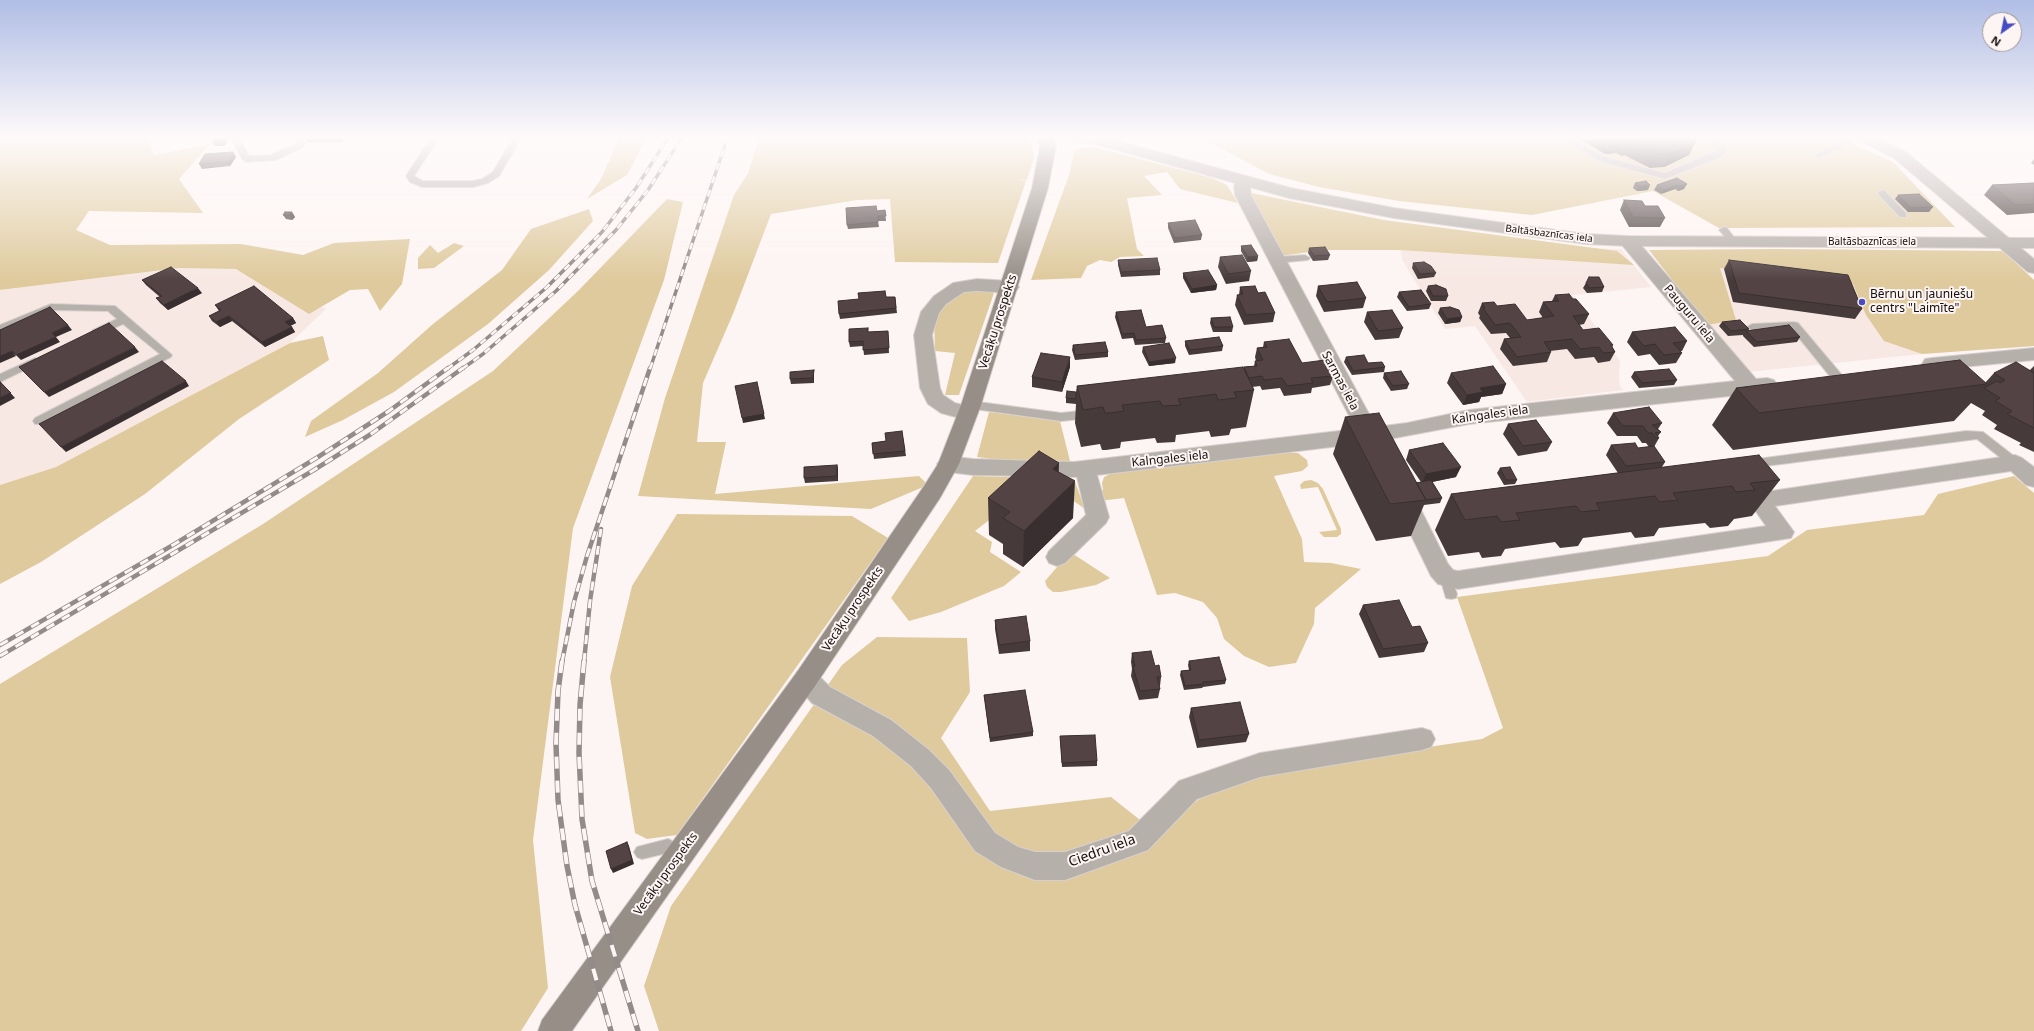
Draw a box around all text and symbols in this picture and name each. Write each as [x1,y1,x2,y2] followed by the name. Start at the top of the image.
[1982,12,2022,52] north arrow
[1988,33,2004,50] text: N
[1505,223,1593,245] street label: Baltāsbaznīcas iela
[1828,236,1916,248] street label: Baltāsbaznīcas iela
[976,273,1020,371] street label: Vecāķu prospekts
[1661,282,1717,346] street label: Pauguru iela
[1870,288,1973,316] place label: Bērnu un jauniešu centrs "Laimīte"
[1857,297,1867,307] marker: Bērnu un jauniešu centrs "Laimīte"
[1318,349,1362,413] street label: Sarmas iela
[1451,402,1529,428] street label: Kalngales iela
[1131,448,1209,470] street label: Kalngales iela
[819,564,887,654] street label: Vecāķu prospekts
[631,830,701,918] street label: Vecāķu prospekts
[1066,831,1138,871] street label: Ciedru iela

